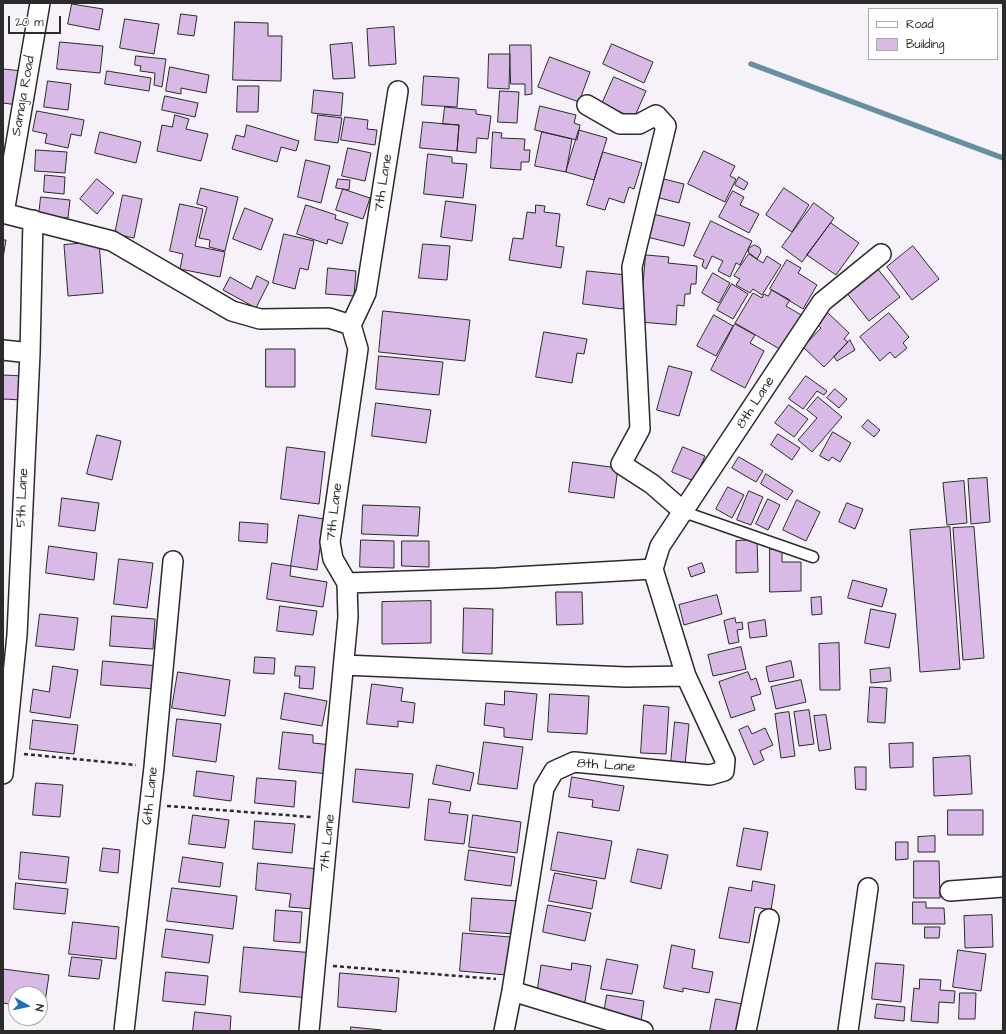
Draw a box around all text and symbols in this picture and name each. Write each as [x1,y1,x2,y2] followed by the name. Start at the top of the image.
[10,8,63,34] scale bar
[868,8,998,60] legend
[15,14,44,31] text: 20 m
[906,16,934,33] text: Road
[906,36,944,53] text: Building
[9,54,39,138] street label: Samaja Road
[371,153,397,213] street label: 7th Lane
[733,374,779,432] street label: 8th Lane
[13,468,33,528] street label: 5th Lane
[323,482,347,542] street label: 7th Lane
[576,756,636,776] street label: 8th Lane
[140,766,162,826] street label: 6th Lane
[317,813,339,873] street label: 7th Lane
[8,986,48,1026] north arrow
[31,1003,47,1012] text: N

